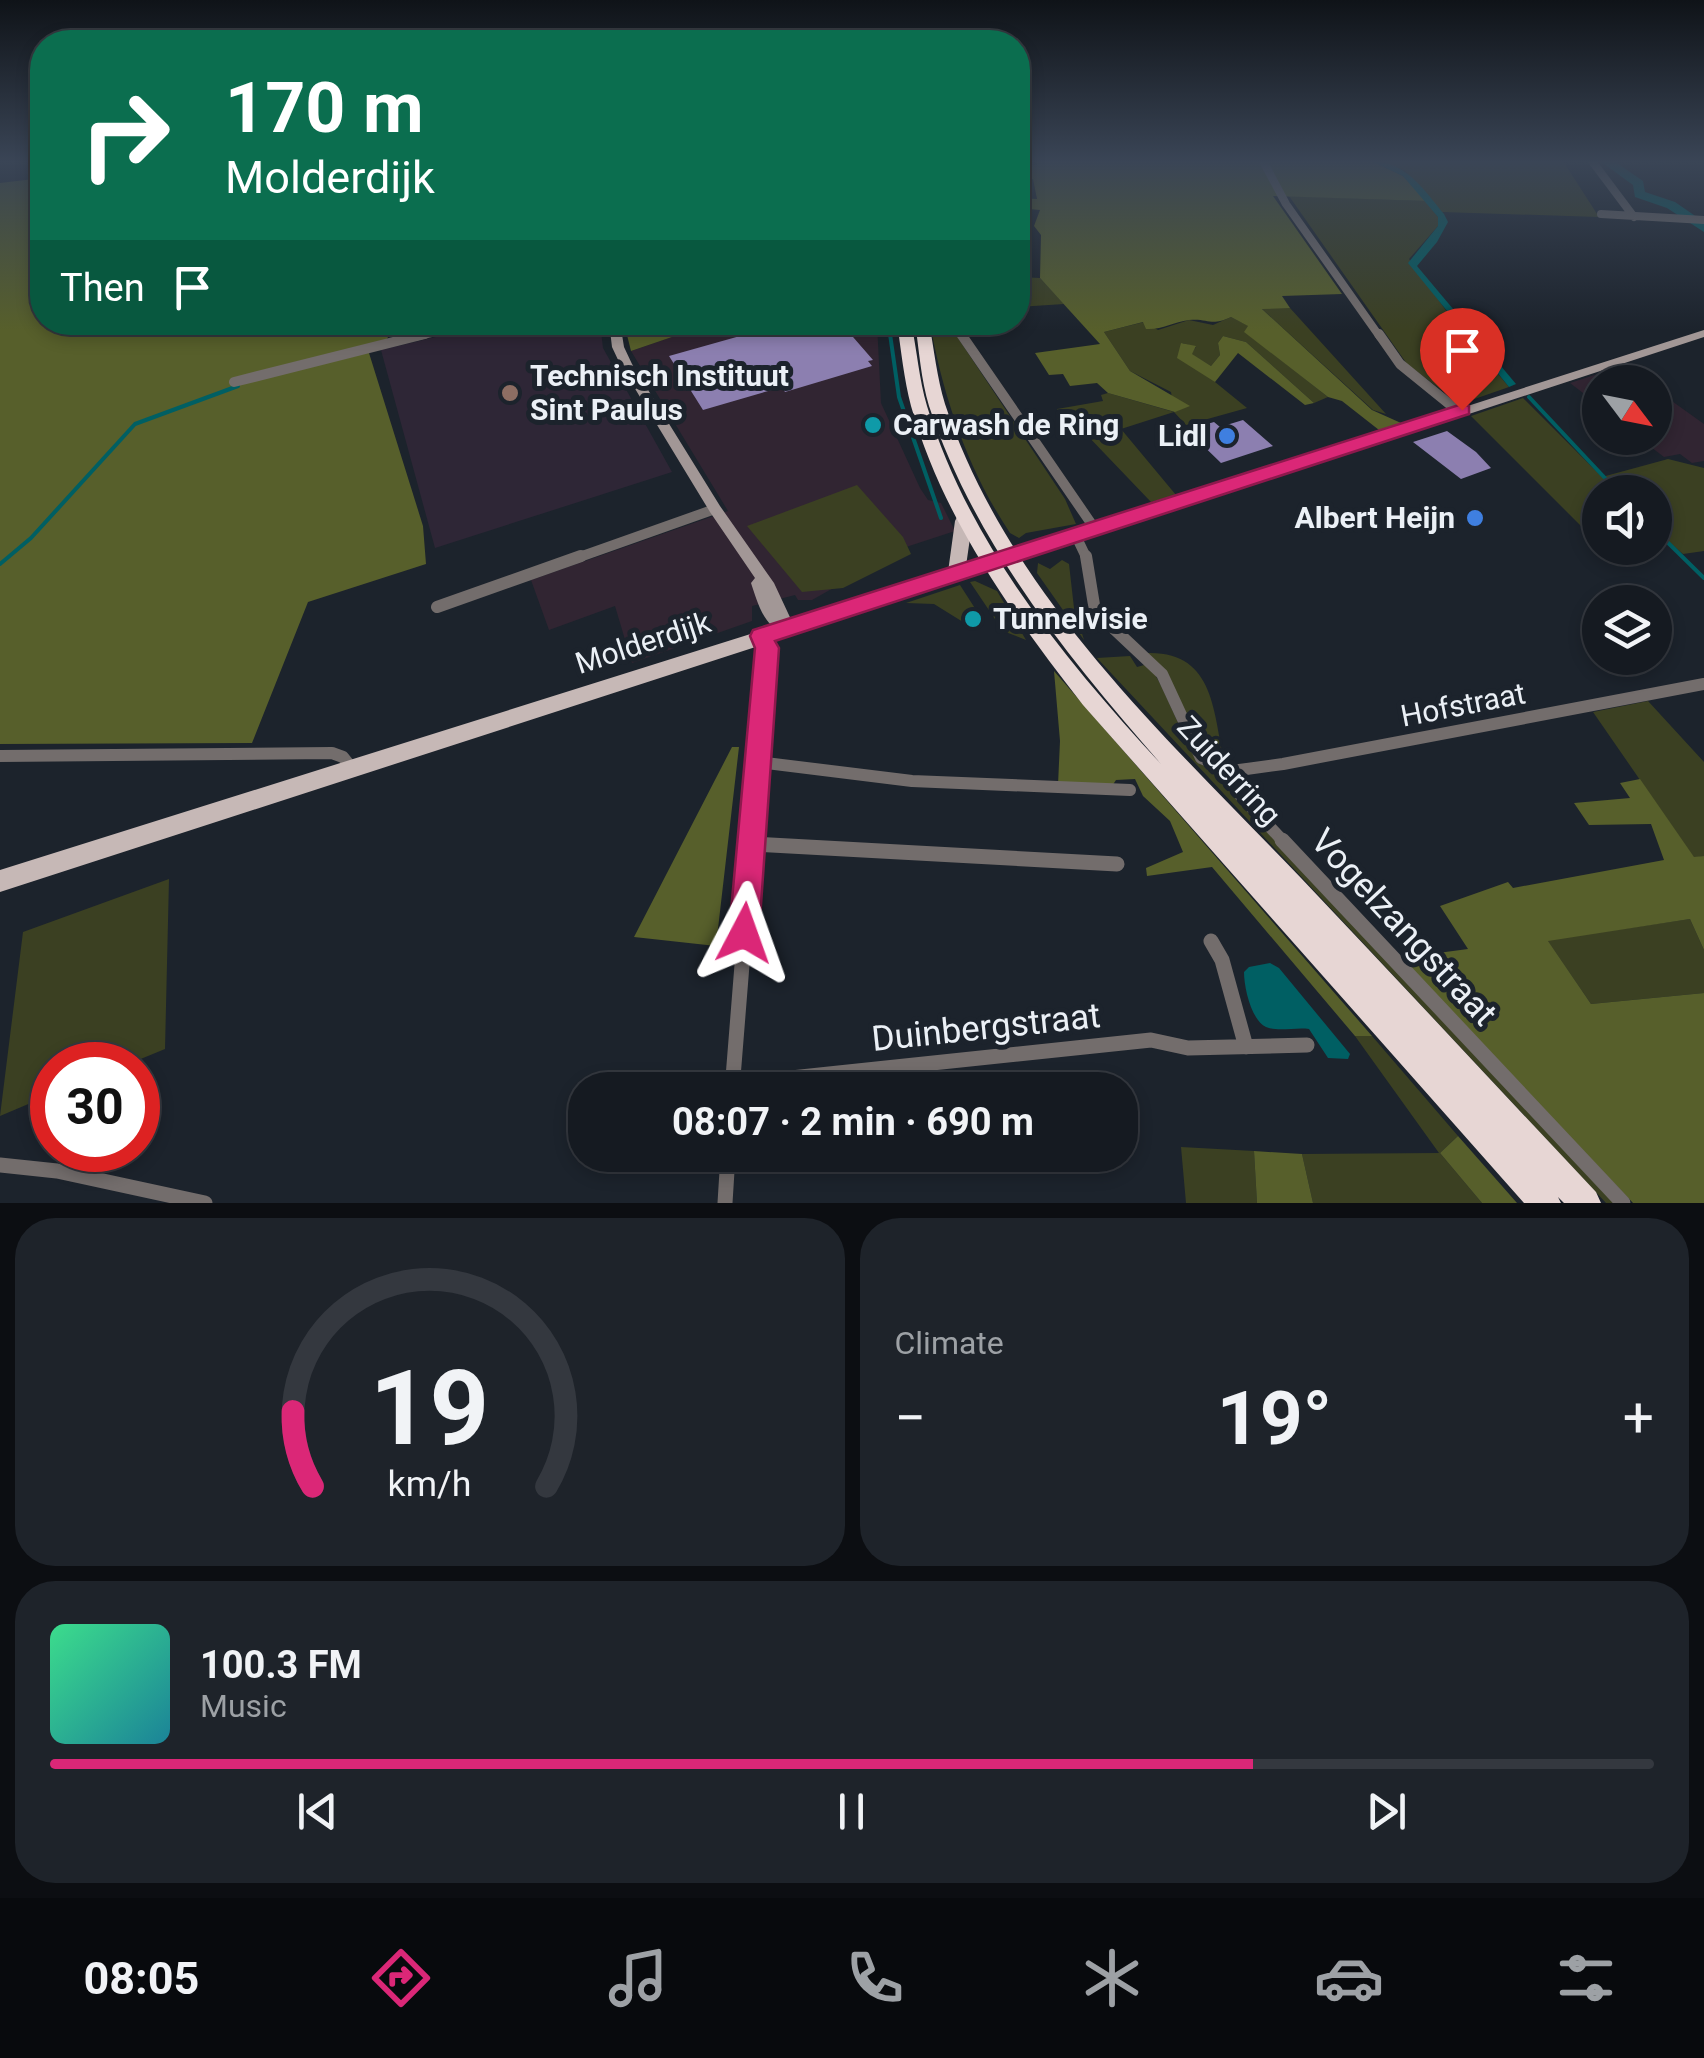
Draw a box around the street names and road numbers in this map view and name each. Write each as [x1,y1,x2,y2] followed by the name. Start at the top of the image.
[571,604,716,681] street label: Molderdijk
[1398,675,1528,734] street label: Hofstraat
[1170,709,1288,832] street label: Zuiderring
[1302,821,1505,1034] street label: Vogelzangstraat
[870,995,1102,1060] street label: Duinbergstraat

